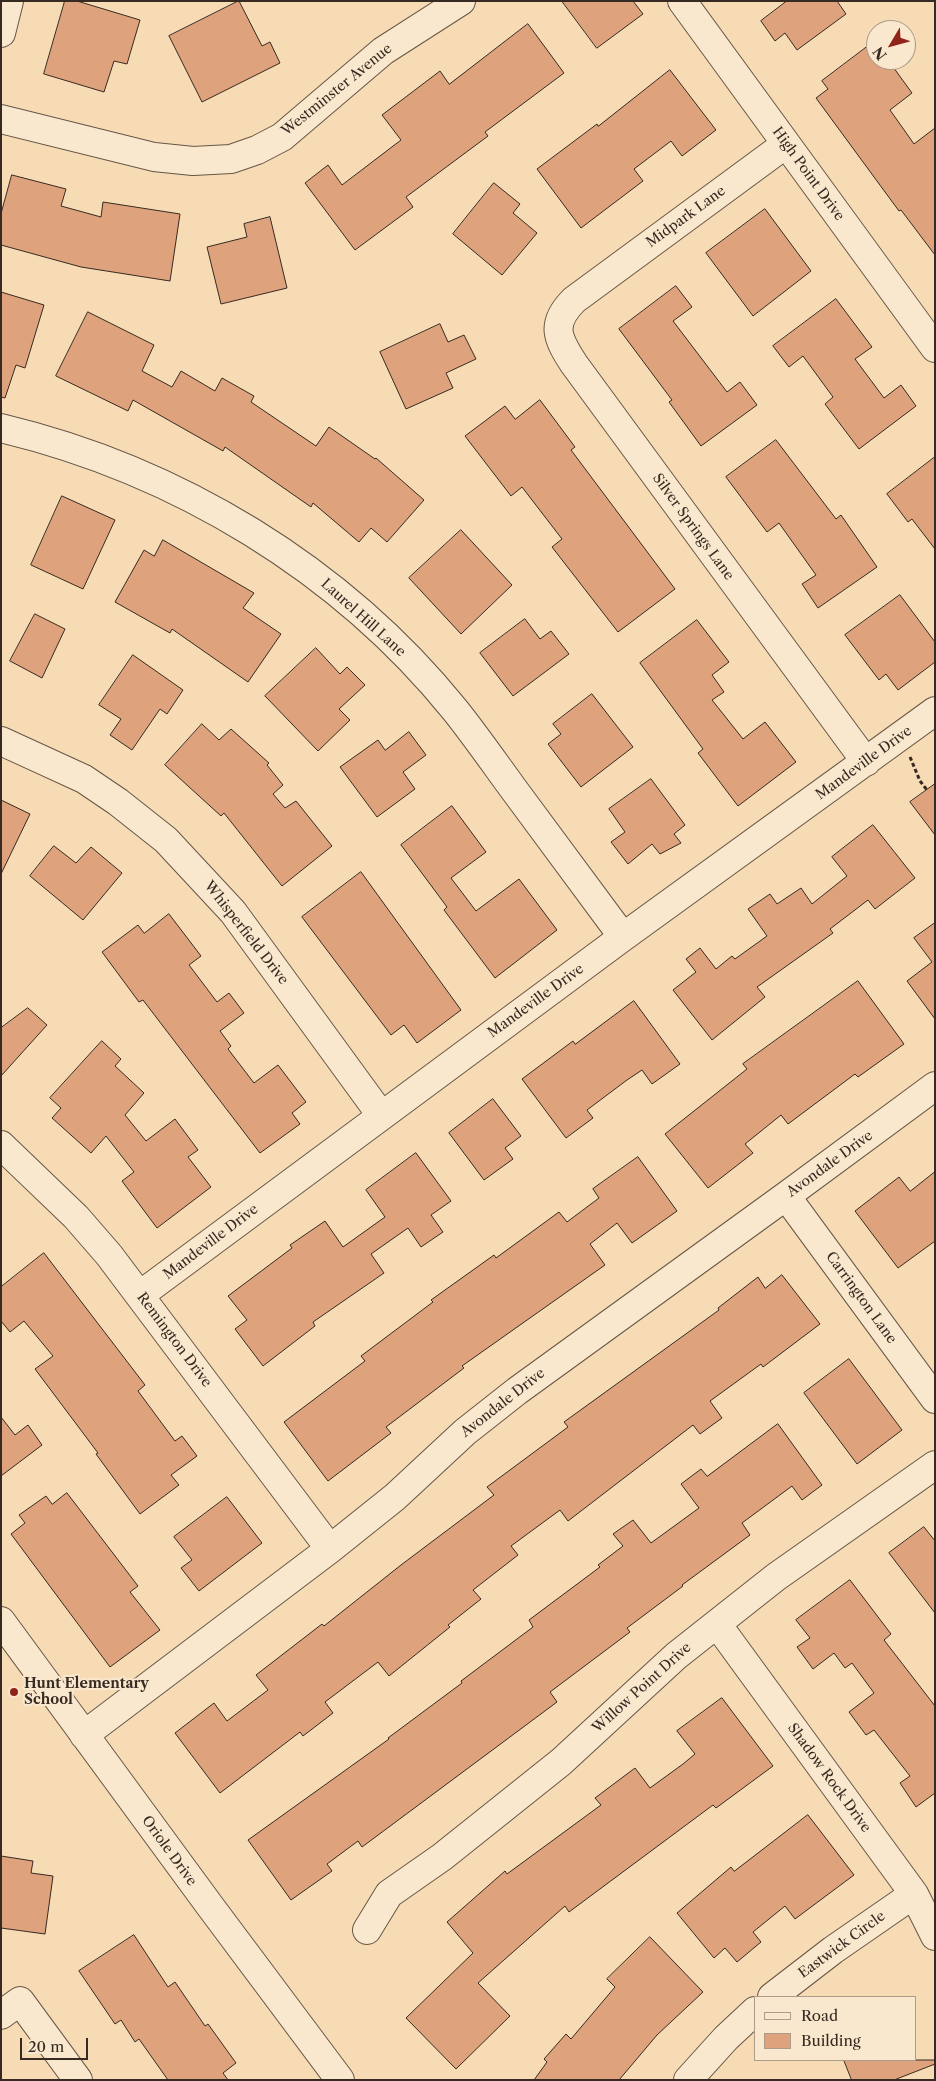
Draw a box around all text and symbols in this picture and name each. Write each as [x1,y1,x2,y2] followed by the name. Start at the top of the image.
[866,20,916,70] north arrow
[278,40,396,140] street label: Westminster Avenue
[869,43,891,64] text: N
[768,124,848,224] street label: High Point Drive
[643,183,729,251] street label: Midpark Lane
[649,470,737,584] street label: Silver Springs Lane
[317,576,409,660] street label: Laurel Hill Lane
[813,723,915,803] street label: Mandeville Drive
[200,878,292,988] street label: Whisperfield Drive
[485,961,587,1041] street label: Mandeville Drive
[784,1127,876,1201] street label: Avondale Drive
[160,1201,262,1283] street label: Mandeville Drive
[822,1249,900,1347] street label: Carrington Lane
[133,1289,215,1391] street label: Remington Drive
[458,1365,548,1441] street label: Avondale Drive
[589,1639,695,1737] street label: Willow Point Drive
[24,1676,149,1708] place label: Hunt Elementary School
[8,1686,20,1698] marker: Hunt Elementary School
[784,1720,874,1836] street label: Shadow Rock Drive
[138,1813,200,1889] street label: Oriole Drive
[795,1908,889,1982] street label: Eastwick Circle
[754,1996,916,2061] legend
[801,2006,838,2025] text: Road
[22,2028,90,2060] scale bar
[801,2031,861,2050] text: Building
[28,2037,64,2056] text: 20 m

